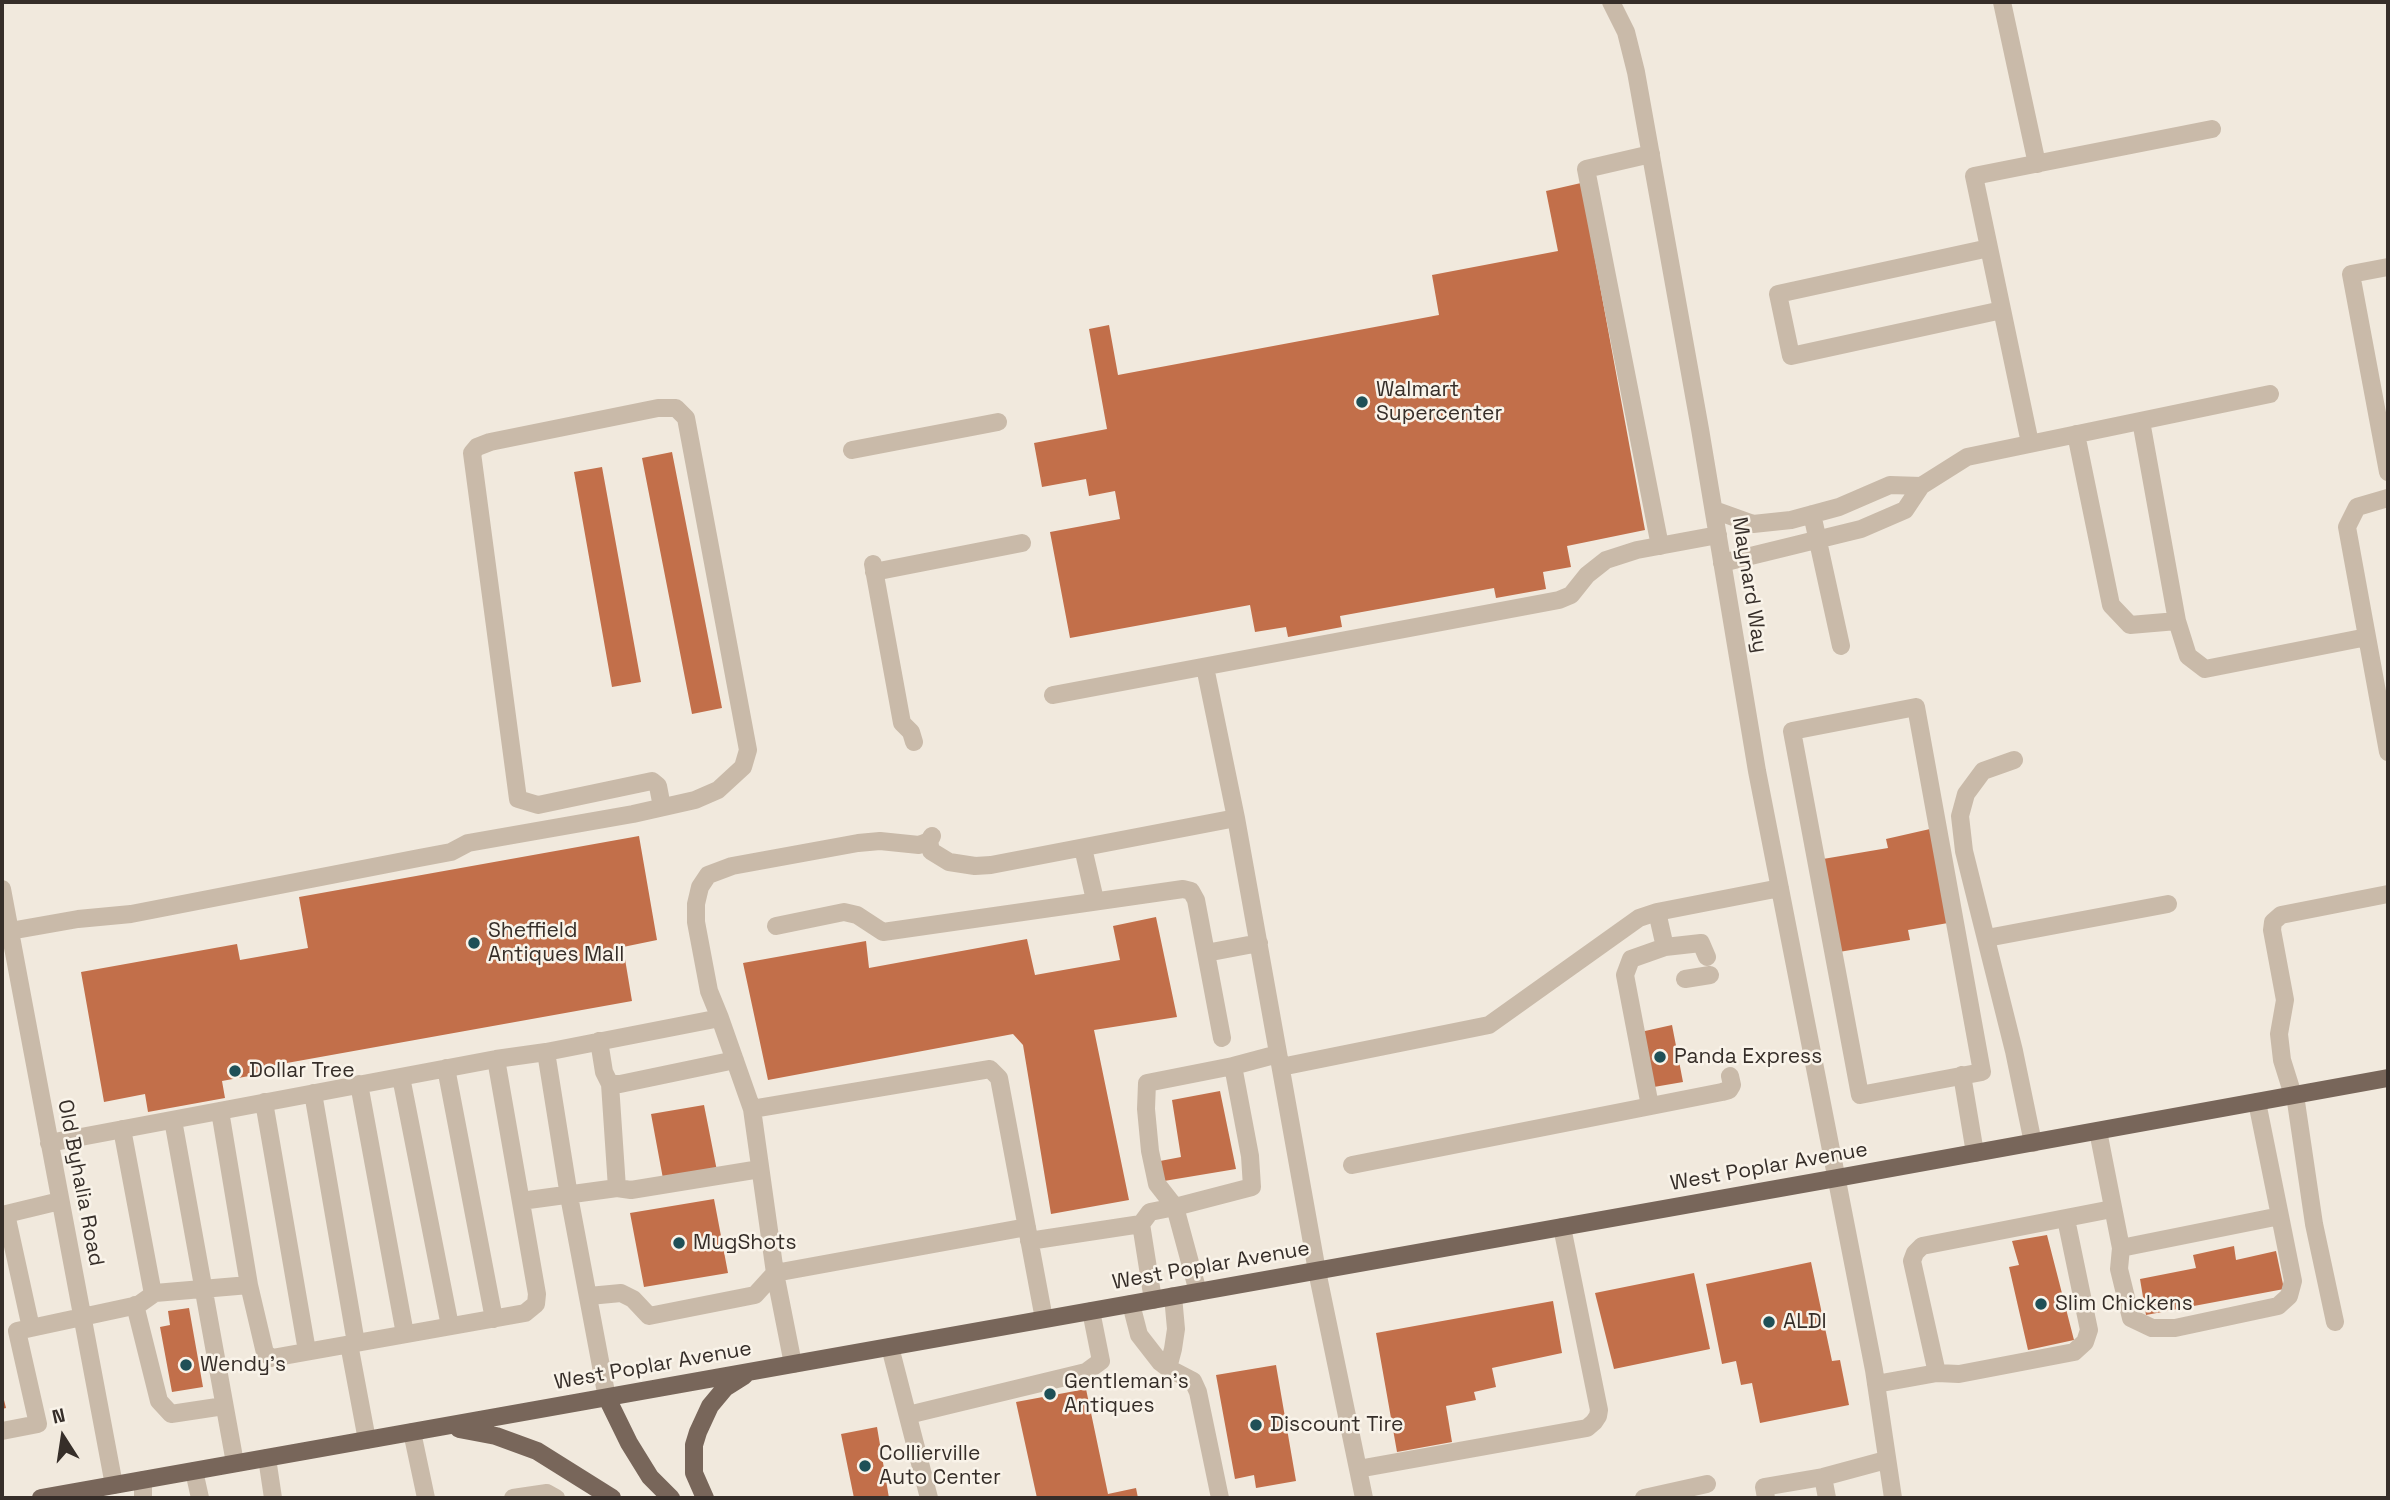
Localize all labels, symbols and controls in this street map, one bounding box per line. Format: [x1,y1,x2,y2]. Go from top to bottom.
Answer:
place label: Walmart Supercenter [1376,377,1502,427]
marker: Walmart Supercenter [1354,394,1370,410]
street label: Maynard Way [1726,515,1772,655]
place label: Sheffield Antiques Mall [488,918,624,968]
marker: Sheffield Antiques Mall [466,935,482,951]
place label: Panda Express [1674,1044,1822,1070]
marker: Panda Express [1652,1049,1668,1065]
place label: Dollar Tree [249,1058,355,1084]
marker: Dollar Tree [227,1063,243,1079]
street label: Old Byhalia Road [51,1098,109,1268]
street label: West Poplar Avenue [1668,1137,1870,1197]
place label: MugShots [693,1230,797,1256]
marker: MugShots [671,1235,687,1251]
street label: West Poplar Avenue [1110,1236,1312,1296]
place label: Slim Chickens [2055,1291,2193,1317]
marker: Slim Chickens [2033,1296,2049,1312]
place label: ALDI [1783,1309,1827,1335]
marker: ALDI [1761,1314,1777,1330]
street label: West Poplar Avenue [552,1336,754,1396]
place label: Wendy's [200,1352,286,1378]
marker: Wendy's [178,1357,194,1373]
place label: Gentleman's Antiques [1064,1369,1189,1419]
marker: Gentleman's Antiques [1042,1386,1058,1402]
north arrow [28,1402,98,1472]
text: N [50,1402,67,1430]
place label: Discount Tire [1270,1412,1403,1438]
marker: Discount Tire [1248,1417,1264,1433]
place label: Collierville Auto Center [879,1441,1001,1491]
marker: Collierville Auto Center [857,1458,873,1474]

